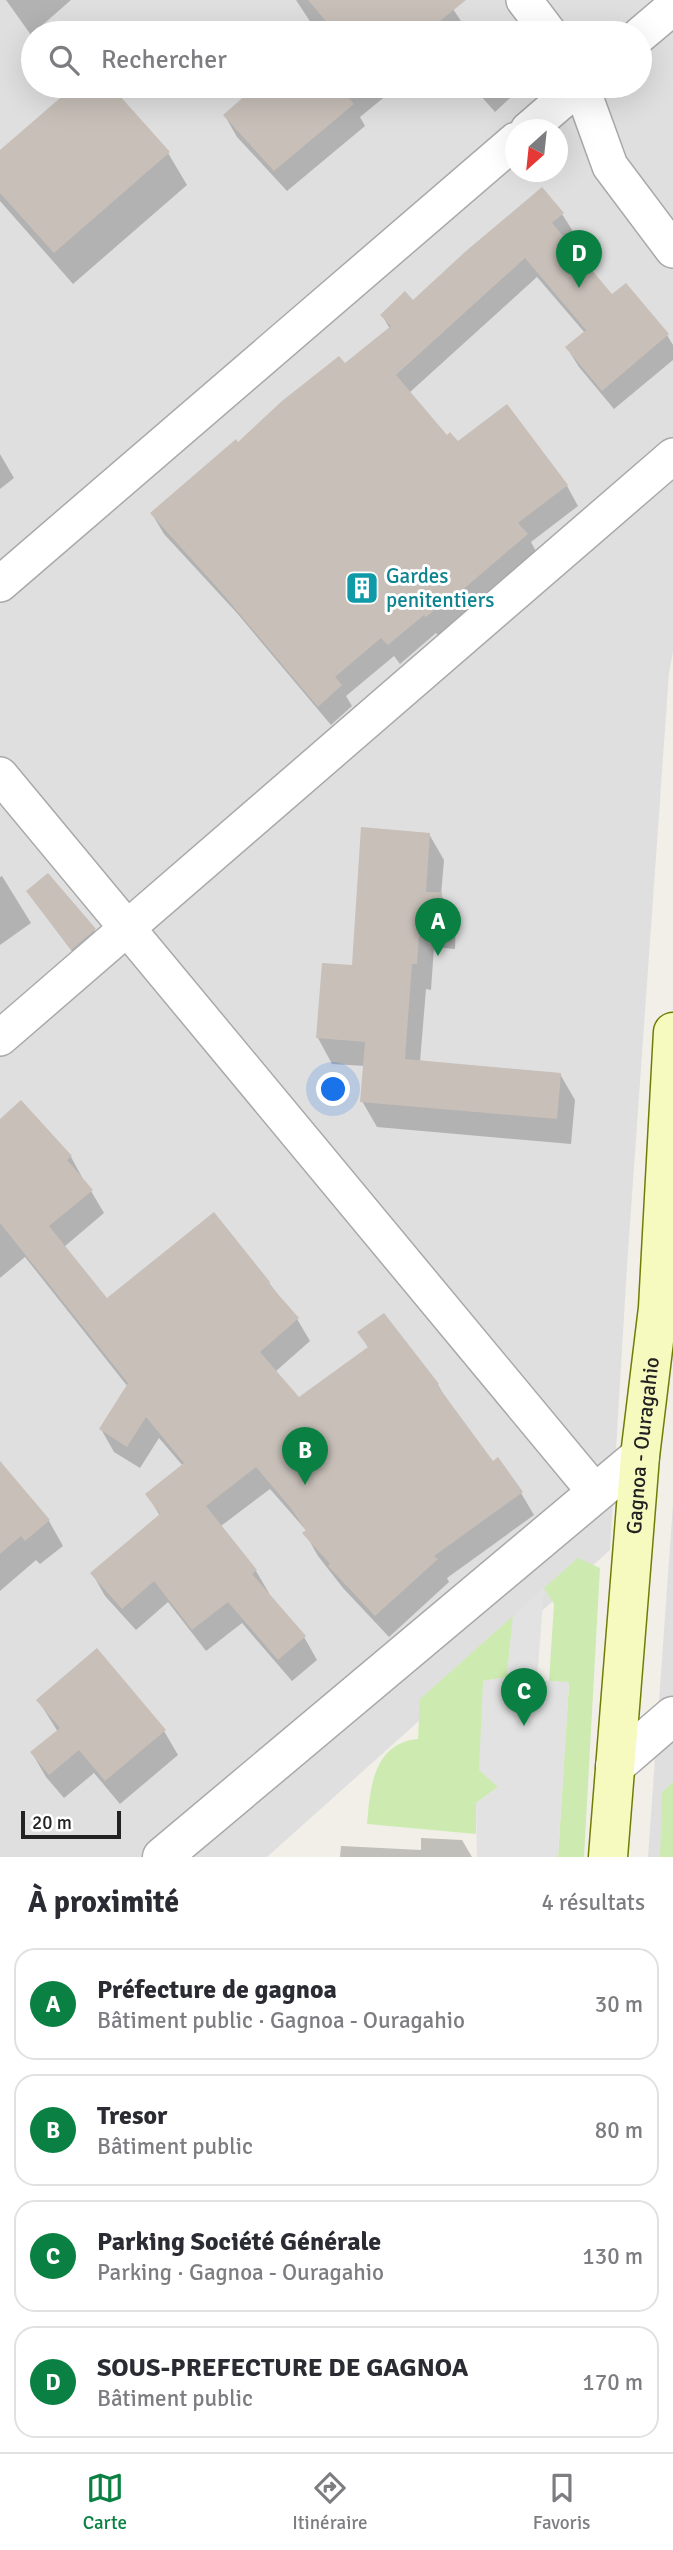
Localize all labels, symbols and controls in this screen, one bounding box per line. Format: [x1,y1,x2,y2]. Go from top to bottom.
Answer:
search box [21,21,652,98]
icon: search [45,41,83,79]
text: Rechercher [101,44,227,76]
north arrow [505,119,568,182]
pin: D [556,230,602,288]
place label: Gardes penitentiers [386,563,494,613]
building icon: Gardes penitentiers [343,569,381,607]
pin: A [415,898,461,956]
your location [316,1072,350,1106]
street label: Gagnoa - Ouragahio [621,1355,665,1535]
pin: B [282,1427,328,1485]
pin: C [501,1668,547,1726]
scale bar [21,1808,121,1840]
text: 20 m [32,1811,72,1835]
text: À proximité [28,1884,179,1921]
text: 4 résultats [541,1888,645,1917]
text: Préfecture de gagnoa [97,1974,337,2006]
text: A [46,1990,60,2019]
text: 30 m [595,1990,643,2019]
text: Bâtiment public · Gagnoa - Ouragahio [97,2006,465,2035]
text: Tresor [97,2100,167,2132]
text: B [46,2116,60,2145]
text: 80 m [595,2116,643,2145]
text: Bâtiment public [97,2132,253,2161]
text: Parking Société Générale [97,2226,381,2258]
text: C [46,2242,60,2271]
text: 130 m [582,2242,643,2271]
text: Parking · Gagnoa - Ouragahio [97,2258,384,2287]
text: SOUS-PREFECTURE DE GAGNOA [97,2352,468,2384]
text: D [45,2368,61,2397]
text: 170 m [582,2368,643,2397]
text: Bâtiment public [97,2384,253,2413]
tab: Carte [83,2469,127,2535]
tab: Itinéraire [292,2469,367,2535]
tab: Favoris [533,2469,590,2535]

